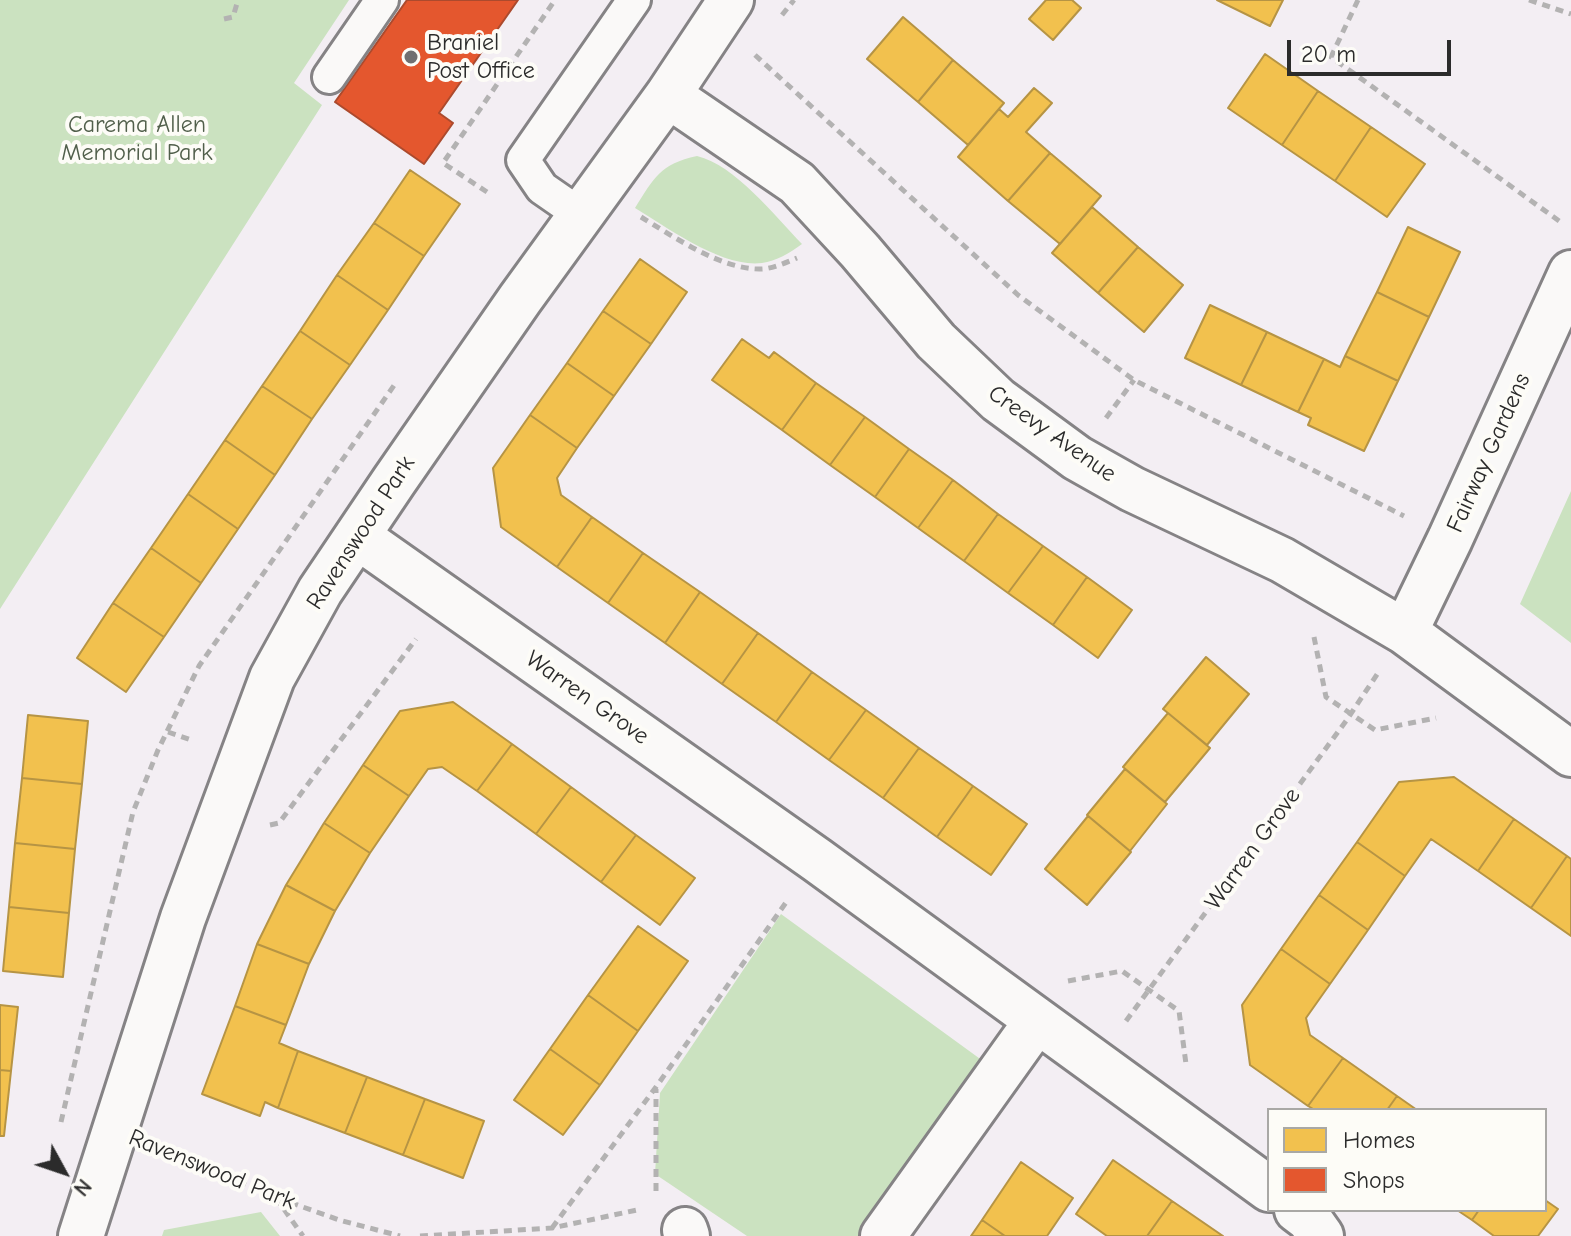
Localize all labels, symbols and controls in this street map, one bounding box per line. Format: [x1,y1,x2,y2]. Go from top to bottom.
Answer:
scale bar [1291,24,1455,74]
place label: Braniel Post Office [427,29,535,85]
text: 20 m [1301,40,1356,68]
marker: Braniel Post Office [402,48,420,66]
park label: Carema Allen Memorial Park [61,111,213,167]
street label: Fairway Gardens [1441,369,1537,537]
street label: Creevy Avenue [982,379,1122,489]
street label: Ravenswood Park [301,451,421,615]
street label: Warren Grove [520,645,654,751]
street label: Warren Grove [1199,782,1307,916]
legend [1267,1108,1547,1212]
street label: Ravenswood Park [124,1123,300,1217]
text: Homes [1343,1126,1415,1154]
north arrow [24,1132,104,1212]
text: Shops [1343,1166,1404,1194]
text: N [68,1174,97,1201]

